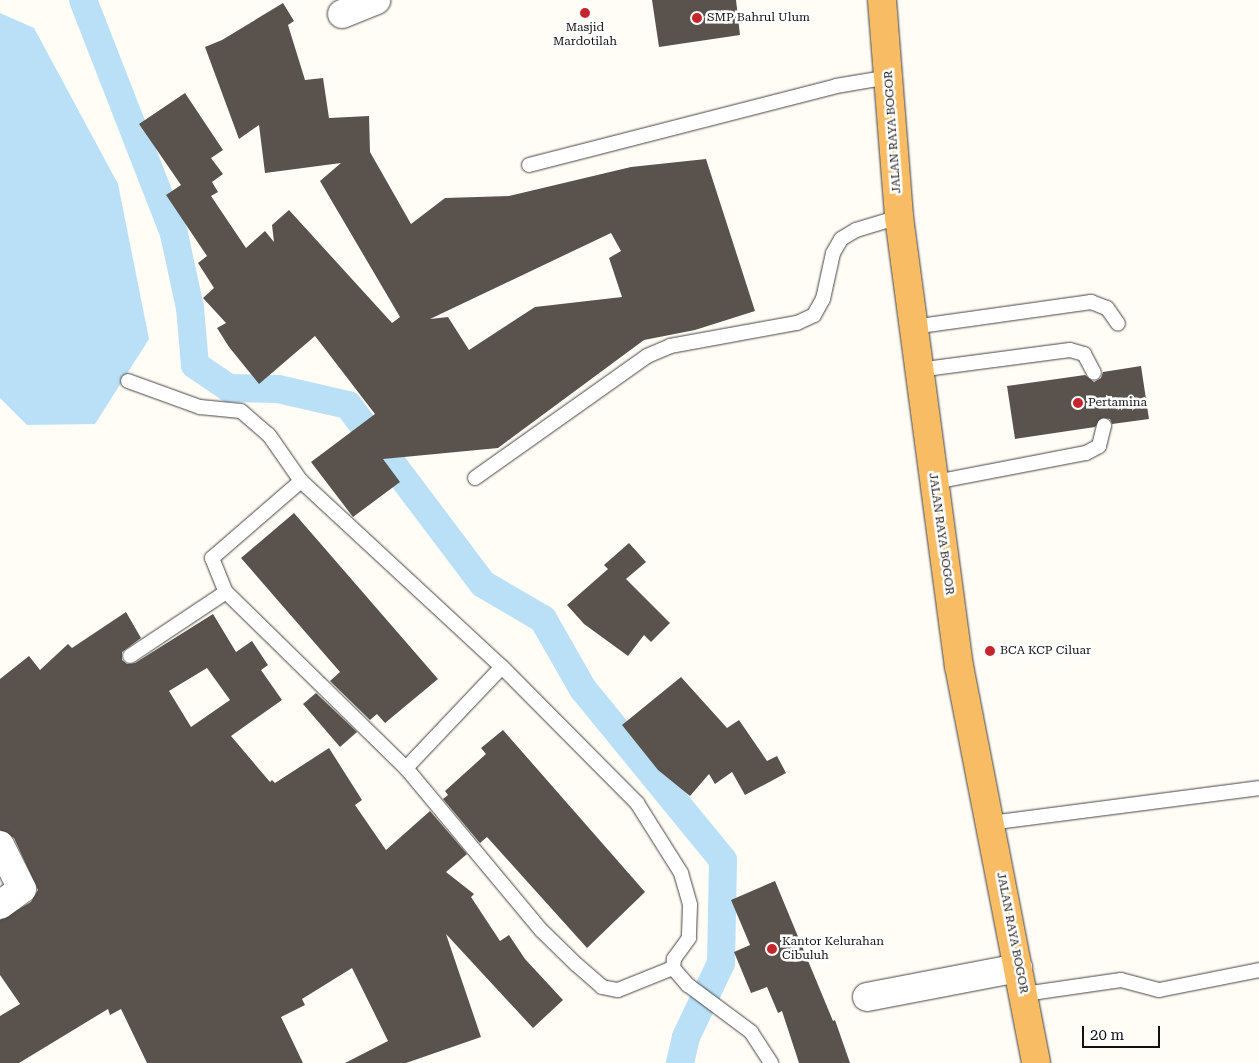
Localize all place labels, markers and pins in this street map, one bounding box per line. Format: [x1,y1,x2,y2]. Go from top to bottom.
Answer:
marker: Masjid Mardotilah [579,7,591,19]
place label: SMP Bahrul Ulum [707,11,810,25]
marker: SMP Bahrul Ulum [691,12,703,24]
place label: Masjid Mardotilah [553,21,617,49]
place label: Pertamina [1088,396,1147,410]
marker: Pertamina [1072,397,1084,409]
place label: BCA KCP Ciluar [1000,644,1091,658]
marker: BCA KCP Ciluar [984,645,996,657]
place label: Kantor Kelurahan Cibuluh [782,935,884,963]
marker: Kantor Kelurahan Cibuluh [766,943,778,955]

